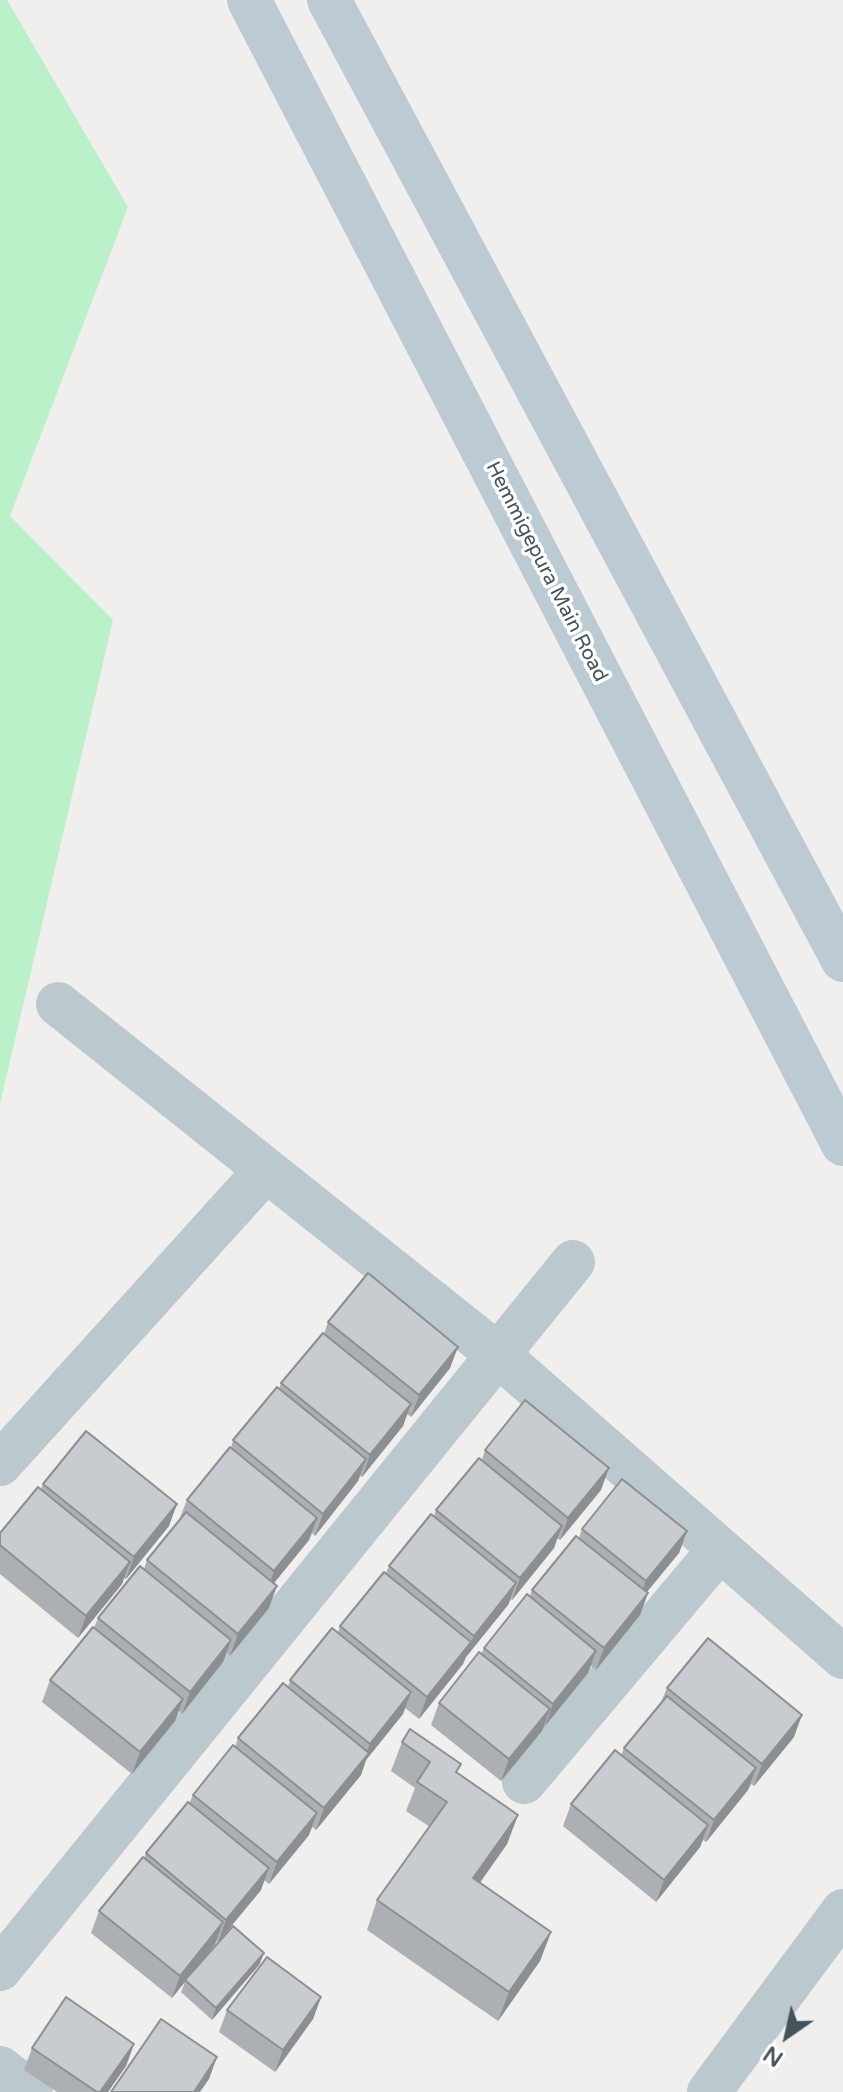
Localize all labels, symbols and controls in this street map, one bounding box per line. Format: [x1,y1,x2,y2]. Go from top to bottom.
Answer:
street label: Hemmigepura Main Road [480,458,612,686]
north arrow [747,1996,827,2076]
text: N [759,2040,788,2072]

